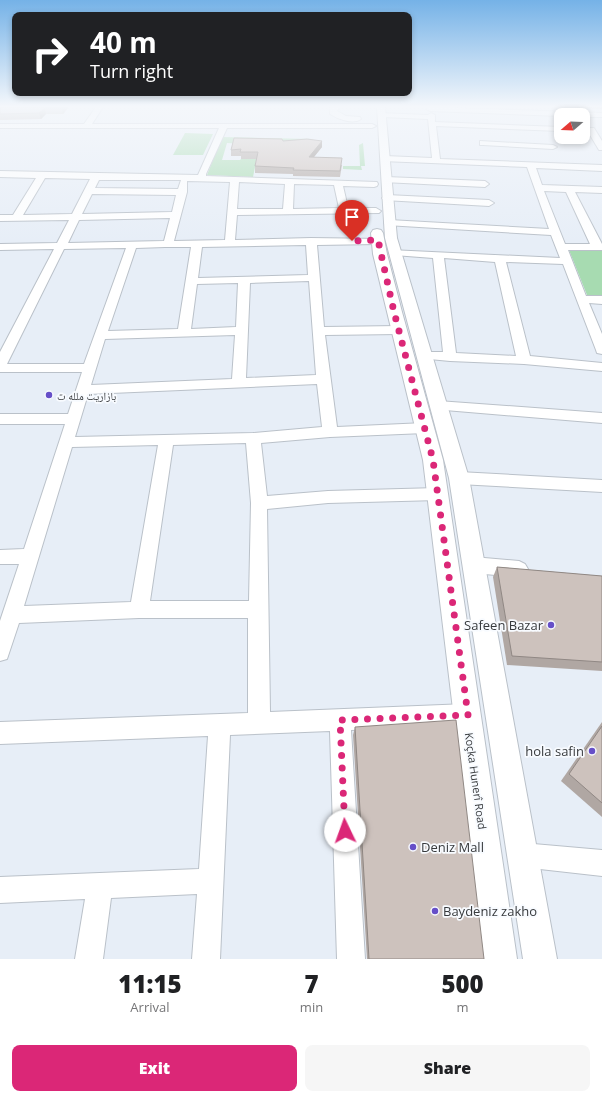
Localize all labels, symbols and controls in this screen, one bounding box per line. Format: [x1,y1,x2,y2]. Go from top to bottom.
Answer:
text: 40 m [90,23,157,61]
icon: right [24,28,76,80]
text: Turn right [90,59,173,83]
north arrow [554,108,590,144]
map controls [554,108,590,144]
pin [335,200,369,241]
icon: arrive [341,206,363,228]
place label: بازاريت ملله ت [57,388,116,403]
marker: بازاريت ملله ت [44,390,54,400]
place label: Safeen Bazar [464,616,544,634]
marker: Safeen Bazar [546,620,556,630]
street label: Koçka Hunerî Road [462,732,490,830]
place label: hola safin [525,742,584,760]
marker: hola safin [587,746,597,756]
position arrow [324,810,366,852]
place label: Deniz Mall [421,838,484,856]
marker: Deniz Mall [408,842,418,852]
place label: Baydeniz zakho [443,902,537,920]
marker: Baydeniz zakho [430,906,440,916]
text: 11:15 [118,967,182,1000]
text: 7 [304,967,319,1000]
text: 500 [441,967,484,1000]
text: Arrival [130,998,169,1016]
text: min [300,998,323,1016]
text: m [457,998,469,1016]
button: Exit [12,1045,297,1091]
button: Share [305,1045,590,1091]

